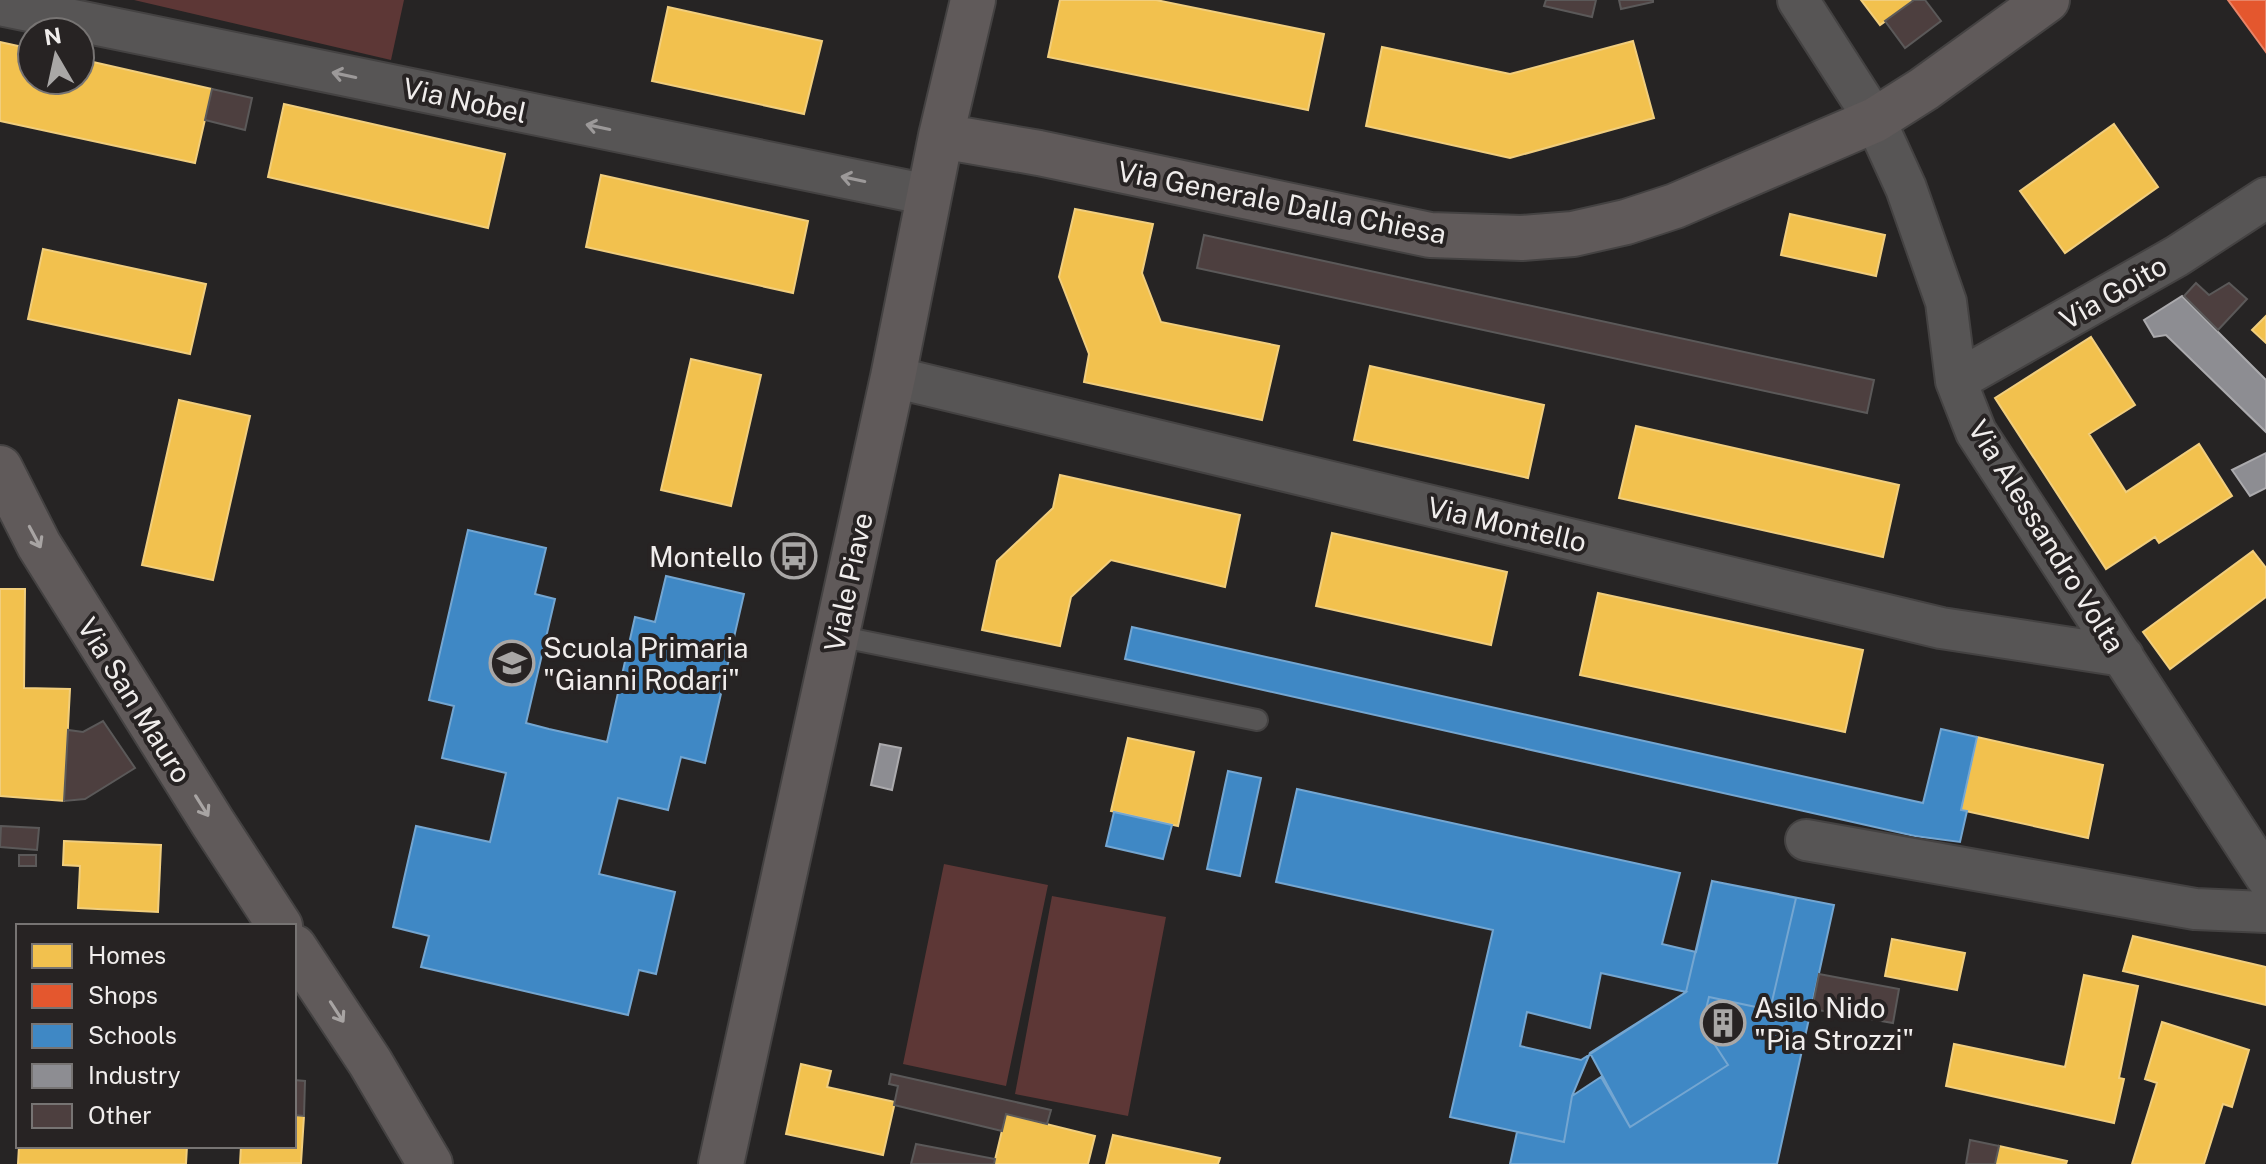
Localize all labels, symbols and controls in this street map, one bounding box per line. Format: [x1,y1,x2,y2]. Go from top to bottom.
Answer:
north arrow [16,16,96,96]
text: N [42,22,63,50]
one-way arrow [331,67,357,82]
street label: Via Nobel [400,71,530,129]
one-way arrow [586,119,612,134]
street label: Via Generale Dalla Chiesa [1115,154,1449,250]
one-way arrow [841,171,866,186]
street label: Via Goito [2054,248,2172,336]
street label: Via Alessandro Volta [1962,414,2132,658]
street label: Via Montello [1424,490,1590,558]
street label: Viale Piave [817,510,879,654]
one-way arrow [28,525,44,549]
bus stop icon: Montello [770,532,818,580]
place label: Montello [649,540,763,573]
street label: Via San Mauro [71,611,199,789]
place label: Scuola Primaria "Gianni Rodari" [543,631,749,696]
school or university icon: Scuola Primaria "Gianni Rodari" [488,639,536,687]
one-way arrow [194,794,210,817]
legend [16,924,296,1148]
text: Homes [88,941,166,969]
text: Shops [88,981,158,1009]
place label: Asilo Nido "Pia Strozzi" [1754,991,1914,1056]
building icon: Asilo Nido "Pia Strozzi" [1699,999,1747,1047]
one-way arrow [329,1000,345,1023]
text: Schools [88,1021,177,1049]
text: Industry [88,1061,181,1089]
text: Other [88,1101,152,1129]

